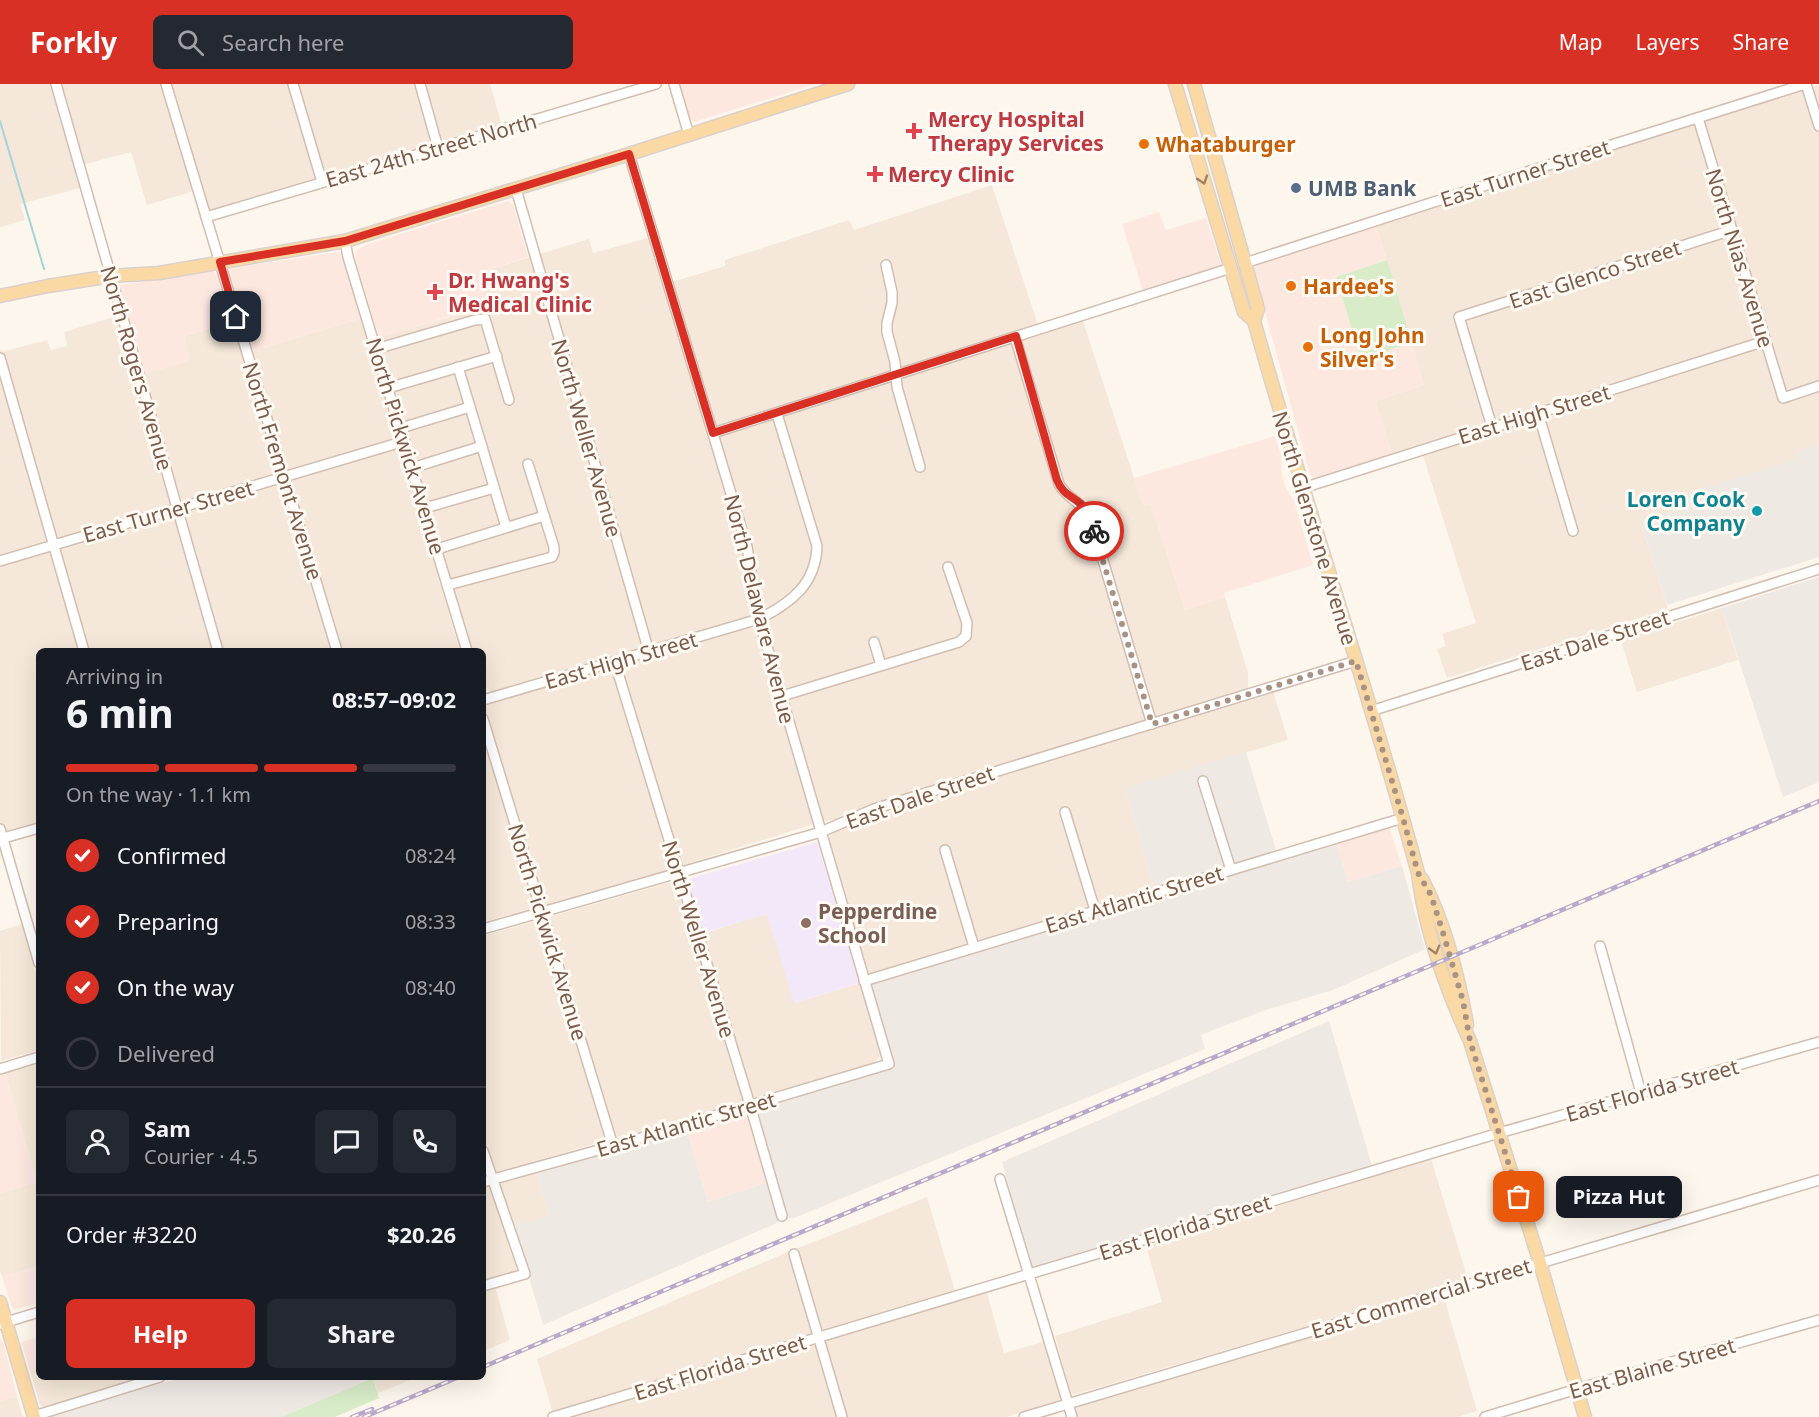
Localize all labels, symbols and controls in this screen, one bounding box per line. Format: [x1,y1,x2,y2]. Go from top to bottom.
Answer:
search box [153,15,573,69]
text: Forkly [30,23,117,61]
icon: search [174,26,207,59]
text: Search here [222,27,345,57]
text: Map [1559,28,1603,56]
text: Layers [1636,28,1700,56]
text: Share [1733,28,1789,56]
place label: Mercy Hospital Therapy Services [928,105,1104,157]
street label: East 24th Street North [322,106,540,194]
marker: Mercy Hospital Therapy Services [905,122,923,140]
place label: Whataburger [1156,130,1296,158]
street label: East Turner Street [1437,132,1614,214]
marker: Whataburger [1137,137,1151,151]
place label: Mercy Clinic [888,160,1015,188]
marker: Mercy Clinic [866,165,884,183]
street label: North Nias Avenue [1699,165,1781,351]
one-way arrow [1196,174,1209,185]
place label: UMB Bank [1308,174,1417,202]
marker: UMB Bank [1289,181,1303,195]
street label: East Glenco Street [1506,233,1685,315]
street label: North Rogers Avenue [94,262,180,474]
place label: Dr. Hwang's Medical Clinic [448,266,592,318]
place label: Hardee's [1303,272,1394,300]
marker: Hardee's [1284,279,1298,293]
marker: Dr. Hwang's Medical Clinic [426,283,444,301]
pin [210,291,261,342]
icon: home [219,300,252,333]
place label: Long John Silver's [1320,321,1425,373]
street label: North Pickwick Avenue [360,334,452,558]
street label: North Weller Avenue [545,336,629,540]
marker: Long John Silver's [1301,340,1315,354]
street label: North Fremont Avenue [237,359,329,583]
street label: East High Street [1455,377,1614,450]
street label: North Glenstone Avenue [1266,408,1364,648]
street label: East Turner Street [79,473,257,549]
place label: Loren Cook Company [1627,485,1746,537]
street label: North Delaware Avenue [718,491,802,727]
courier [1064,501,1124,561]
marker: Loren Cook Company [1750,504,1764,518]
icon: bike [1078,515,1111,548]
street label: East Dale Street [1517,603,1673,677]
street label: East High Street [541,625,701,695]
text: Arriving in [66,663,163,690]
text: 08:57–09:02 [332,684,456,714]
text: 6 min [66,686,173,739]
street label: East Dale Street [842,758,998,835]
text: On the way · 1.1 km [66,781,251,808]
street label: North Pickwick Avenue [502,820,594,1044]
street label: North Weller Avenue [656,837,742,1041]
icon: check [66,839,99,872]
text: Confirmed [117,840,227,870]
text: 08:24 [405,842,456,869]
street label: East Atlantic Street [1041,858,1227,939]
place label: Pepperdine School [818,897,937,949]
icon: check [66,905,99,938]
text: Preparing [117,906,219,936]
text: 08:33 [405,908,456,935]
marker: Pepperdine School [799,916,813,930]
one-way arrow [1428,944,1440,955]
icon: check [66,971,99,1004]
text: On the way [117,972,234,1002]
text: 08:40 [405,974,456,1001]
text: Delivered [117,1038,215,1068]
street label: East Florida Street [1562,1052,1742,1128]
street label: East Atlantic Street [593,1085,779,1163]
button: person [66,1110,129,1173]
button: chat [315,1110,378,1173]
button: phone [393,1110,456,1173]
text: Sam [144,1113,191,1143]
text: Courier · 4.5 [144,1143,258,1170]
pin [1493,1171,1544,1222]
callout: Pizza Hut [1555,1176,1681,1218]
icon: bag [1502,1180,1535,1213]
text: Pizza Hut [1573,1183,1665,1210]
street label: East Florida Street [1096,1187,1275,1266]
text: Order #3220 [66,1219,197,1249]
text: $20.26 [387,1219,456,1249]
street label: East Commercial Street [1308,1251,1535,1345]
button: Help [66,1299,255,1368]
button: Share [267,1299,456,1368]
street label: East Florida Street [631,1327,810,1406]
street label: East Blaine Street [1566,1331,1739,1405]

